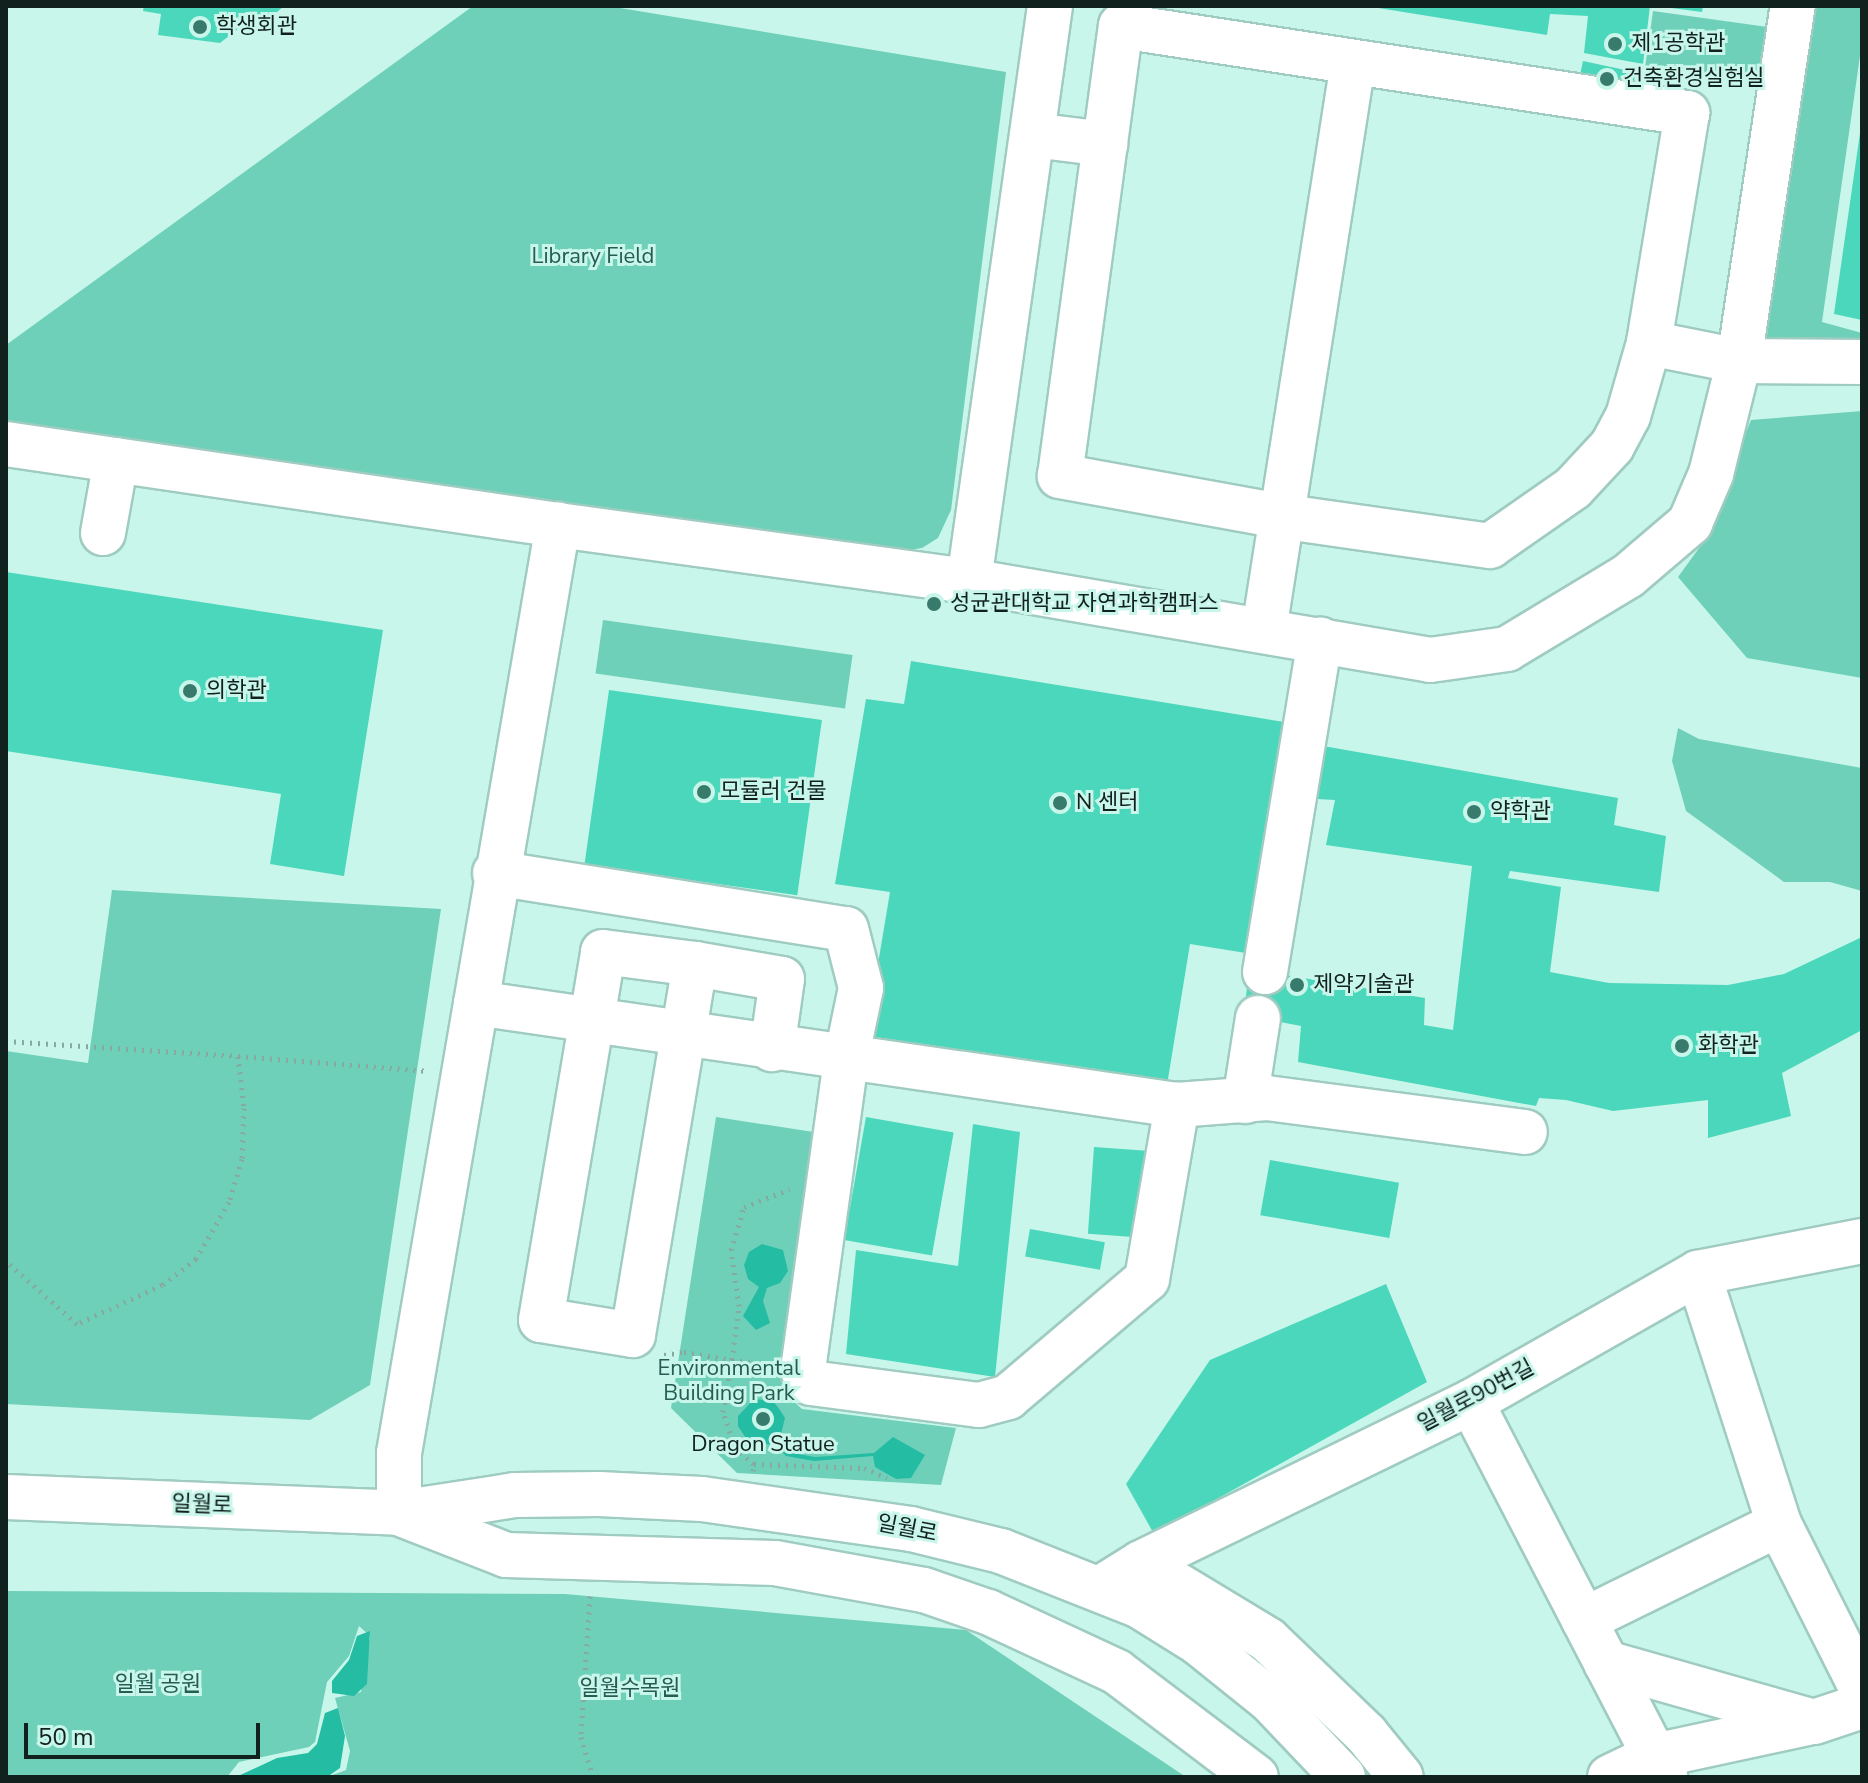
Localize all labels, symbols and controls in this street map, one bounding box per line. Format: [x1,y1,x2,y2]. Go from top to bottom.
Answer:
place label: 학생회관 [216,14,297,40]
marker: 학생회관 [191,18,209,36]
place label: 제1공학관 [1631,31,1725,57]
marker: 제1공학관 [1606,35,1624,53]
place label: 건축환경실험실 [1623,66,1765,92]
marker: 건축환경실험실 [1598,70,1616,88]
park label: Library Field [532,244,654,270]
place label: 성균관대학교 자연과학캠퍼스 [950,591,1219,617]
marker: 성균관대학교 자연과학캠퍼스 [925,595,943,613]
place label: 의학관 [206,678,267,704]
marker: 의학관 [181,682,199,700]
place label: 모듈러 건물 [720,779,827,805]
marker: 모듈러 건물 [695,783,713,801]
place label: N 센터 [1076,790,1138,816]
marker: N 센터 [1051,794,1069,812]
place label: 약학관 [1490,799,1551,825]
marker: 약학관 [1465,803,1483,821]
place label: 제약기술관 [1313,972,1414,998]
marker: 제약기술관 [1288,976,1306,994]
place label: 화학관 [1698,1033,1759,1059]
marker: 화학관 [1673,1037,1691,1055]
street label: 일월로90번길 [1413,1354,1539,1438]
park label: Environmental Building Park [657,1355,801,1406]
marker: Dragon Statue [754,1410,772,1428]
place label: Dragon Statue [691,1432,835,1458]
street label: 일월로 [171,1491,233,1519]
street label: 일월로 [875,1510,939,1548]
park label: 일월 공원 [115,1672,201,1698]
park label: 일월수목원 [579,1676,681,1702]
scale bar [28,1707,264,1757]
text: 50 m [38,1721,94,1753]

